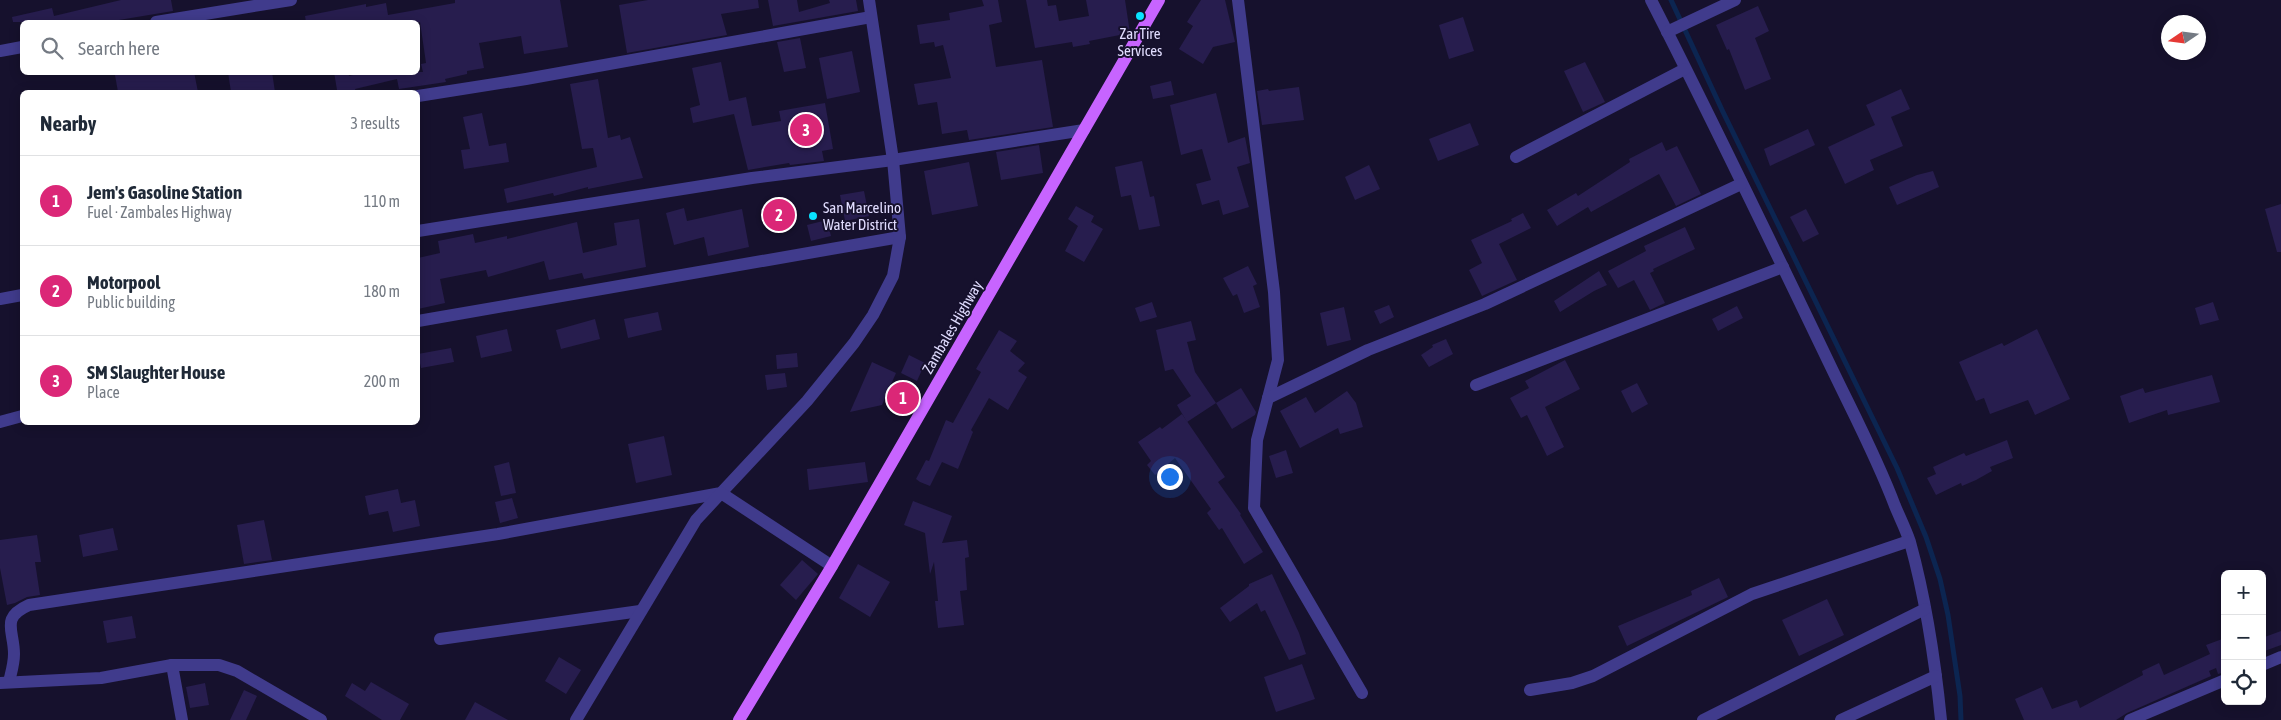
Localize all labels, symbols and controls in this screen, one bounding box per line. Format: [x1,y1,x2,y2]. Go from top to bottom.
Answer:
marker: Zar Tire Services [1134,10,1146,22]
north arrow [2161,15,2206,60]
search box [20,20,420,75]
place label: Zar Tire Services [1118,25,1162,59]
icon: search [38,34,66,62]
text: Search here [78,37,160,59]
text: Nearby [40,111,96,135]
pin: 3 [790,111,822,149]
text: 3 results [350,114,400,132]
text: Jem's Gasoline Station [87,181,242,203]
text: 1 [52,192,60,210]
text: 110 m [364,192,400,210]
pin: 2 [763,196,795,234]
place label: San Marcelino Water District [823,199,901,233]
text: Fuel · Zambales Highway [87,203,232,221]
marker: San Marcelino Water District [807,210,819,222]
text: Motorpool [87,271,160,293]
street label: Zambales Highway [919,278,985,376]
text: 2 [52,282,60,300]
text: 180 m [364,282,400,300]
text: Public building [87,293,175,311]
text: SM Slaughter House [87,361,225,383]
text: 3 [52,372,60,390]
text: 200 m [364,372,400,390]
pin: 1 [887,379,919,417]
text: Place [87,383,120,401]
your location [1157,464,1183,490]
map controls [2221,570,2266,705]
button: + [2221,570,2266,615]
button: − [2221,615,2266,660]
button: locate [2221,660,2266,705]

